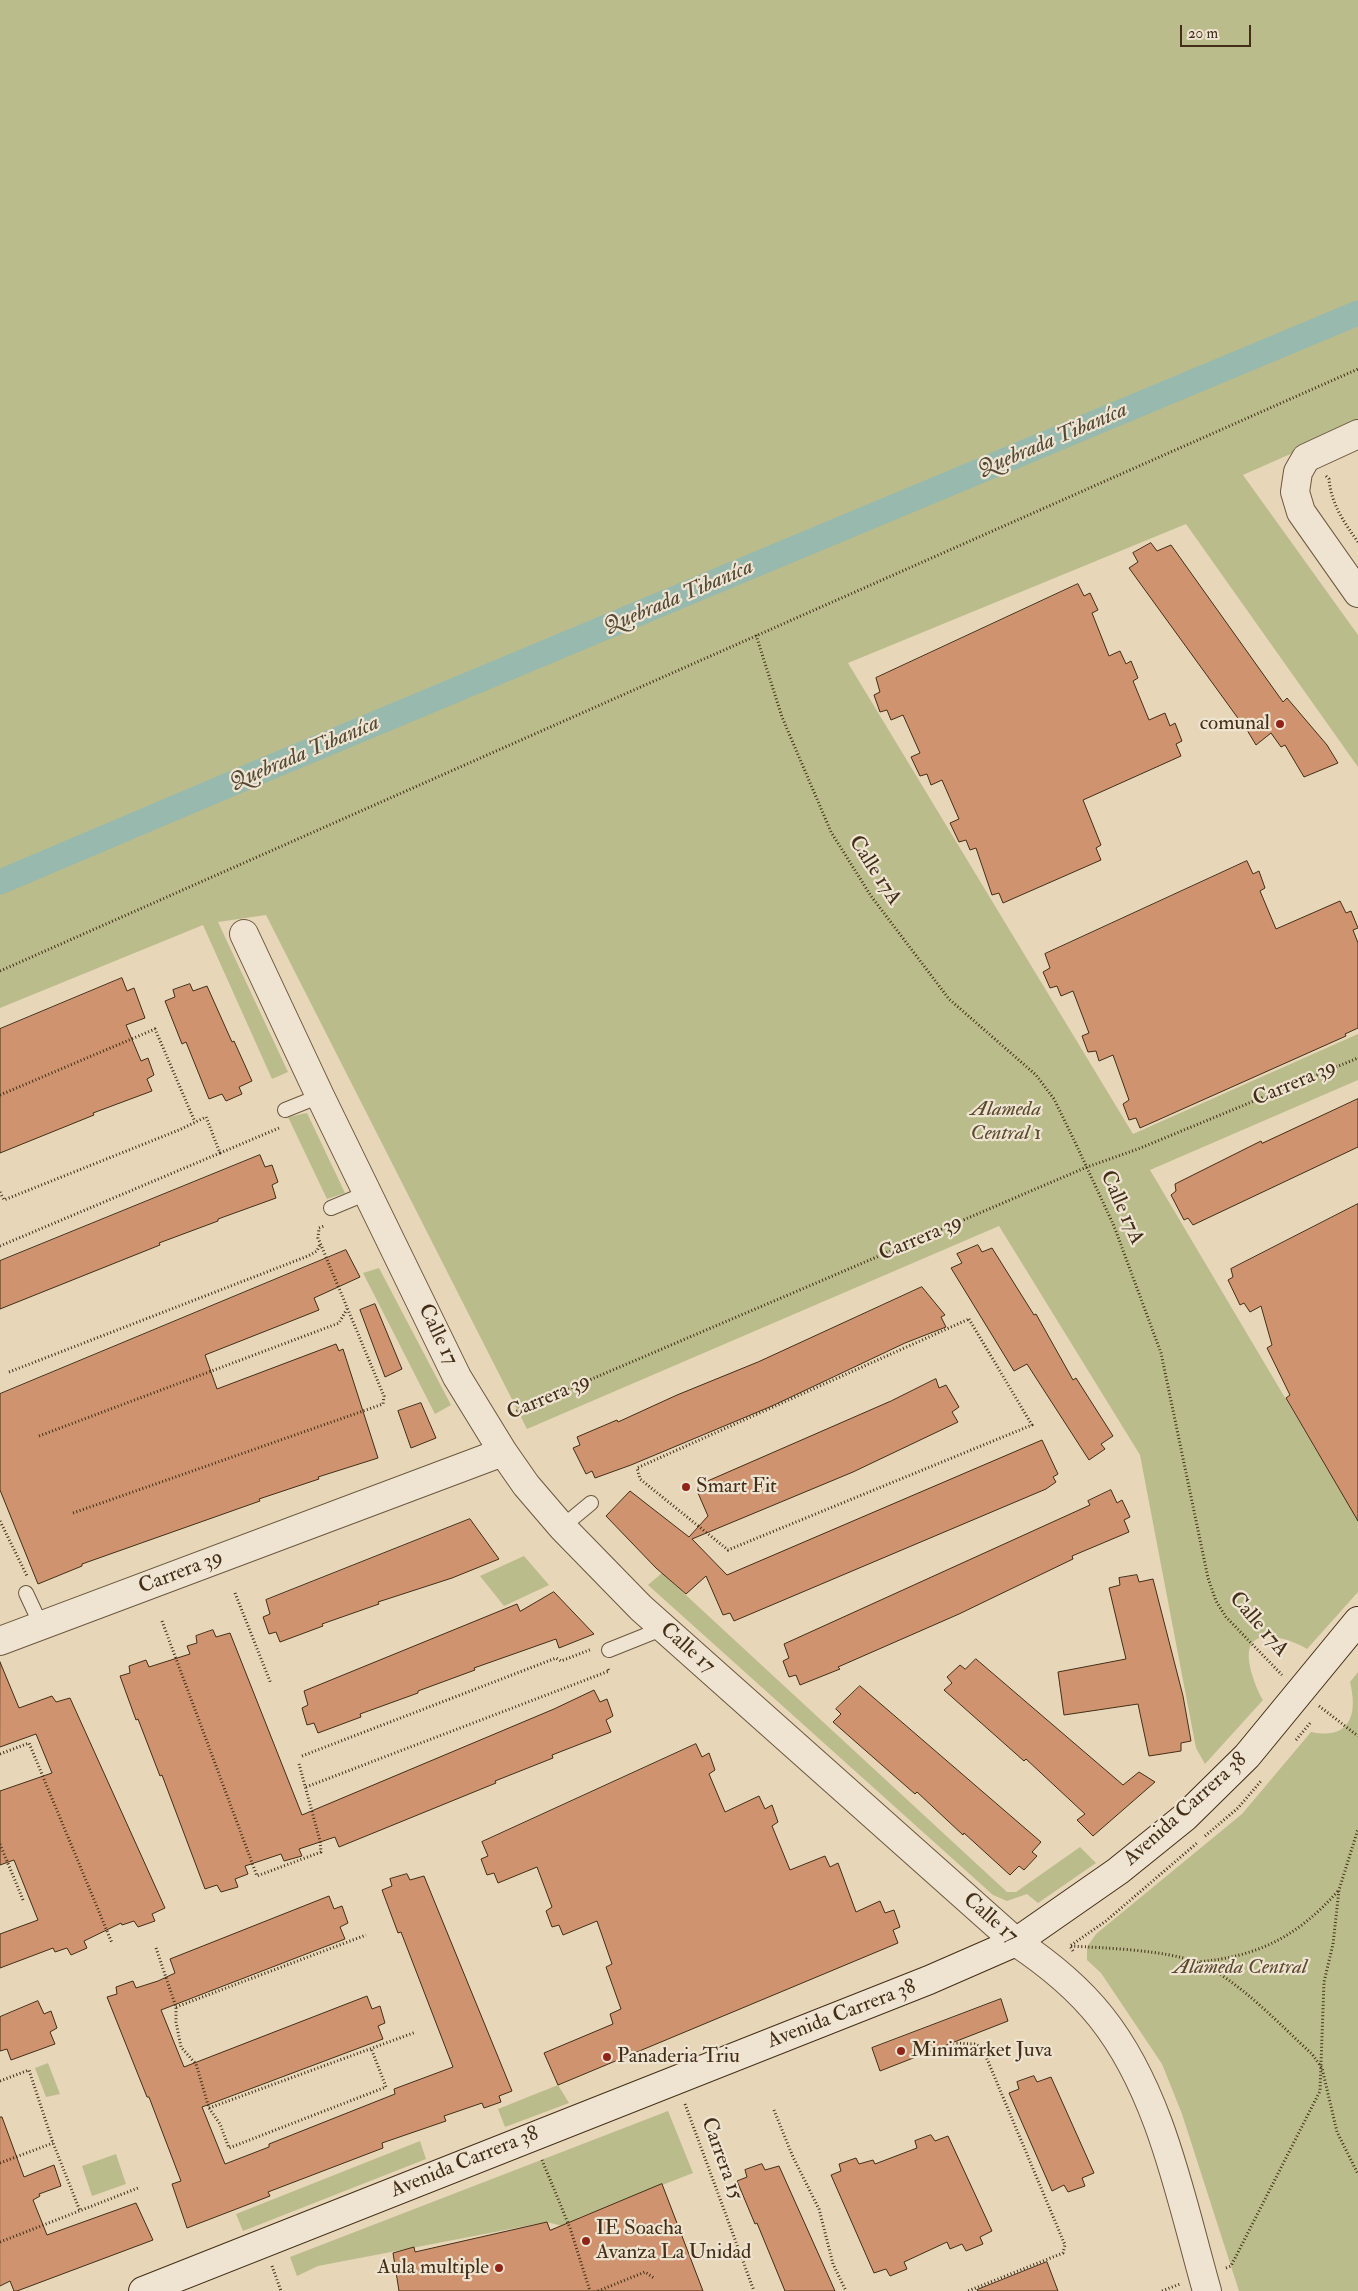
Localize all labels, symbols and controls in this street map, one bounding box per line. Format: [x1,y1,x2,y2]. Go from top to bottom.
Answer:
scale bar [1183,15,1254,47]
text: 20 m [1188,24,1218,43]
water label: Quebrada Tibaníca [974,398,1132,484]
water label: Quebrada Tibaníca [600,555,758,641]
water label: Quebrada Tibaníca [226,711,384,797]
place label: comunal [1200,711,1270,737]
marker: comunal [1274,718,1286,730]
street label: Calle 17A [842,831,906,911]
street label: Carrera 39 [1250,1055,1340,1113]
park label: Alameda Central 1 [970,1097,1042,1147]
street label: Calle 17A [1094,1167,1148,1249]
street label: Carrera 39 [876,1210,966,1268]
street label: Calle 17 [411,1300,463,1370]
street label: Carrera 39 [504,1369,594,1427]
place label: Smart Fit [696,1474,777,1500]
marker: Smart Fit [680,1481,692,1493]
street label: Carrera 39 [135,1545,227,1601]
street label: Calle 17A [1223,1587,1293,1663]
street label: Calle 17 [654,1618,720,1680]
street label: Avenida Carrera 38 [1119,1748,1253,1872]
street label: Calle 17 [957,1888,1023,1950]
park label: Alameda Central [1173,1955,1307,1981]
street label: Avenida Carrera 38 [764,1975,920,2055]
place label: Minimarket Juva [911,2038,1052,2064]
place label: Panaderia Triu [617,2044,740,2070]
marker: Minimarket Juva [895,2045,907,2057]
marker: Panaderia Triu [601,2051,613,2063]
street label: Carrera 15 [694,2114,748,2204]
street label: Avenida Carrera 38 [387,2122,543,2204]
place label: IE Soacha Avanza La Unidad [596,2216,751,2266]
marker: IE Soacha Avanza La Unidad [580,2235,592,2247]
place label: Aula multiple [377,2255,489,2281]
marker: Aula multiple [493,2262,505,2274]

